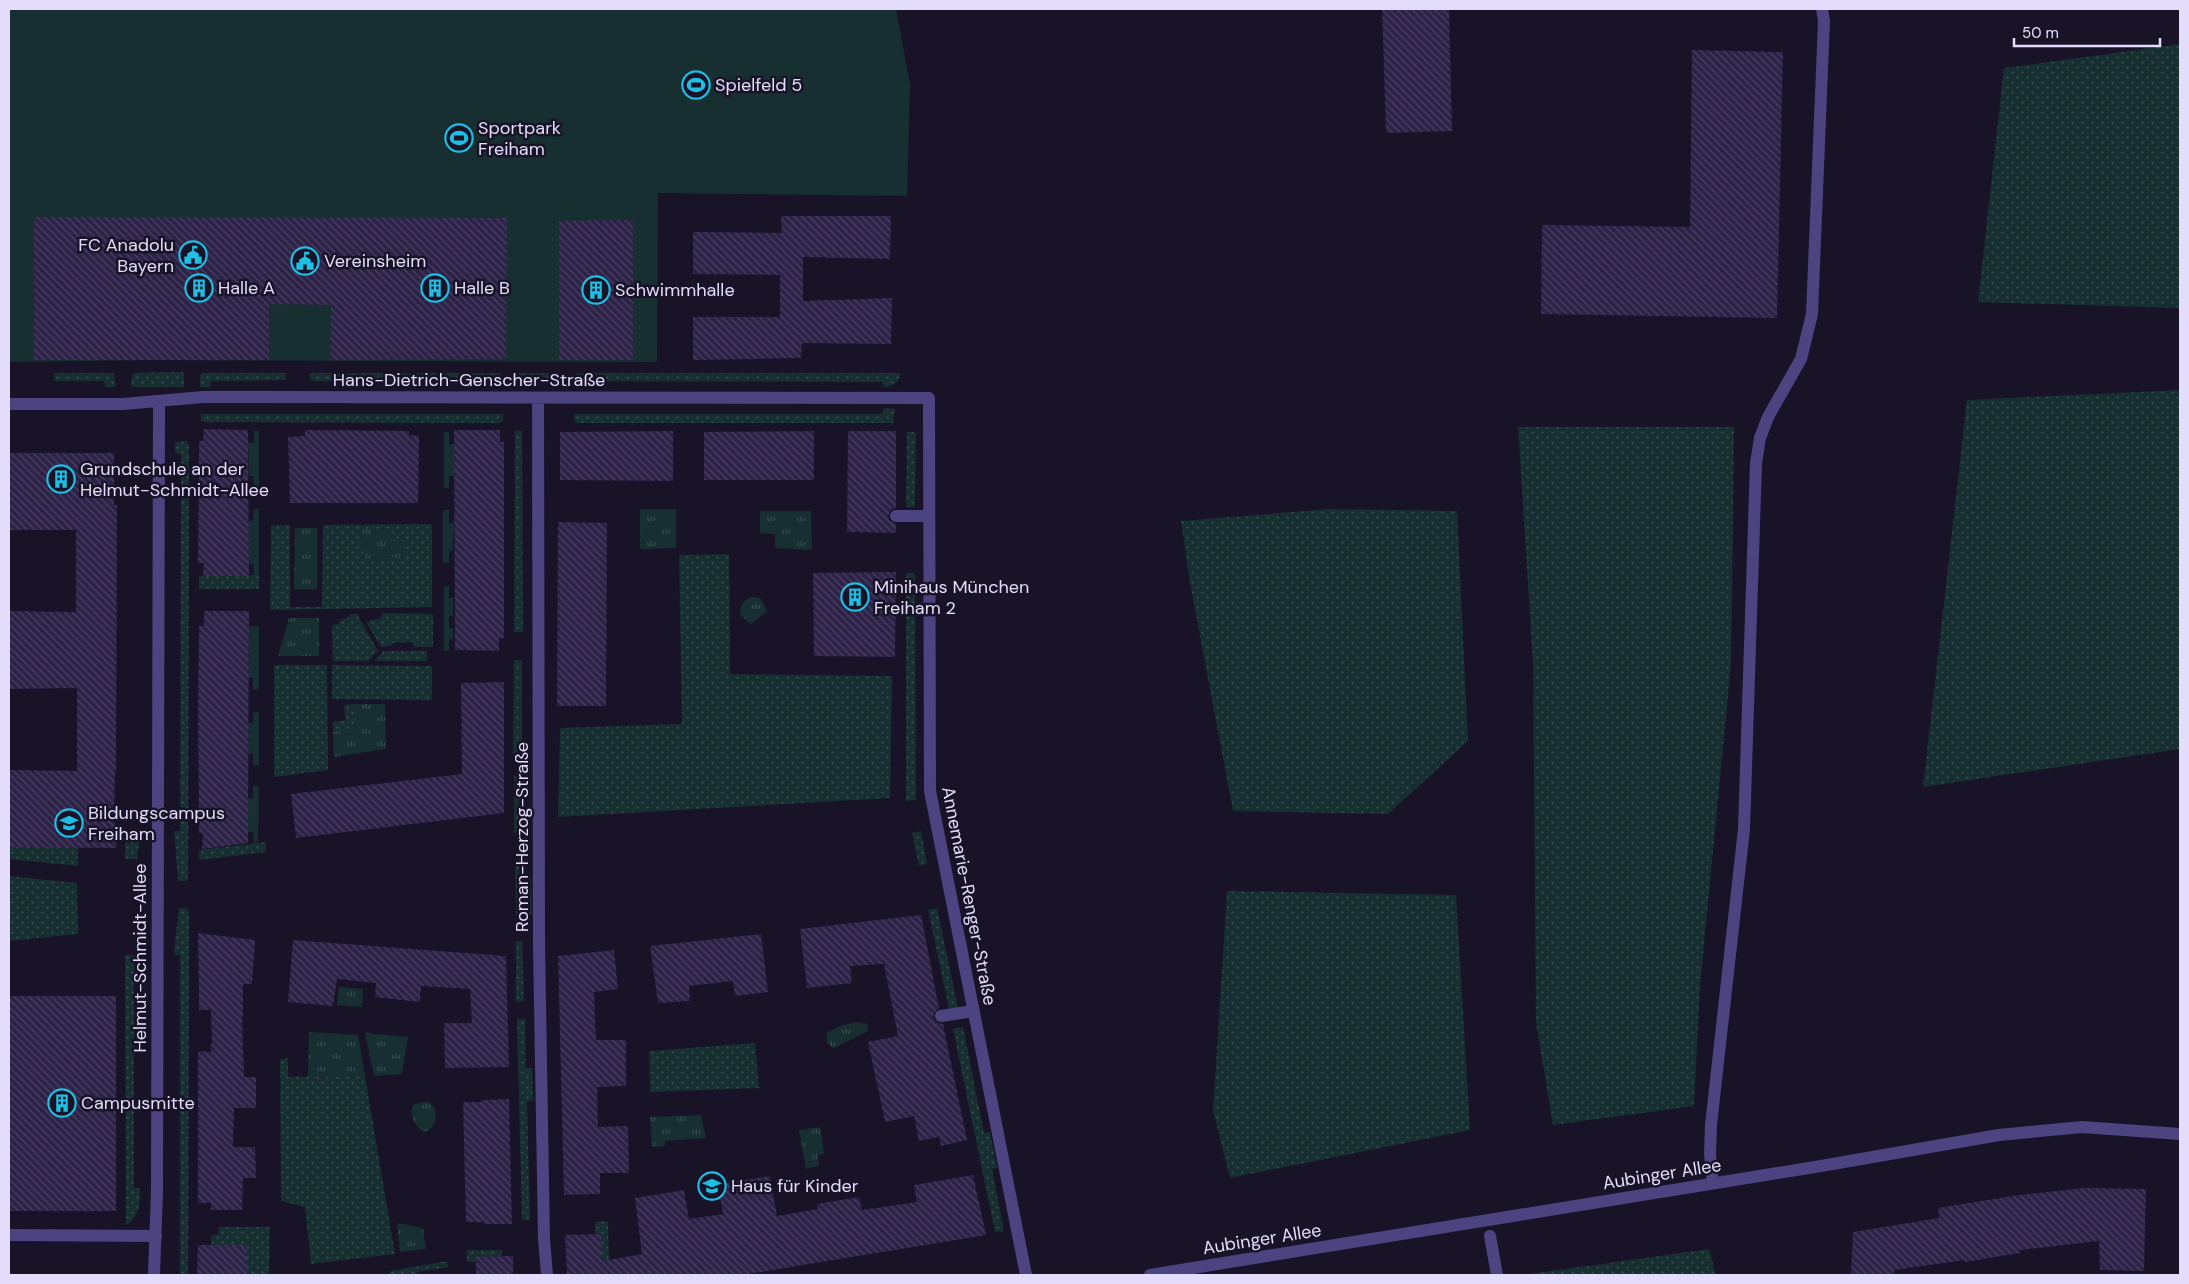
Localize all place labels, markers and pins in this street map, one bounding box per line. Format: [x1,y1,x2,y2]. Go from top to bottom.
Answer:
sports icon: Spielfeld 5 [681,70,711,100]
place label: Spielfeld 5 [715,73,802,97]
place label: Sportpark Freiham [478,116,561,161]
sports icon: Sportpark Freiham [444,123,474,153]
place label: FC Anadolu Bayern [78,233,174,278]
public building icon: FC Anadolu Bayern [178,240,208,270]
public building icon: Vereinsheim [290,246,320,276]
place label: Vereinsheim [324,249,426,273]
building icon: Halle A [184,273,214,303]
building icon: Halle B [420,273,450,303]
building icon: Schwimmhalle [581,275,611,305]
place label: Halle A [218,276,275,300]
place label: Halle B [454,276,510,300]
place label: Schwimmhalle [615,278,735,302]
place label: Grundschule an der Helmut-Schmidt-Allee [80,457,269,502]
building icon: Grundschule an der Helmut-Schmidt-Allee [46,464,76,494]
place label: Minihaus München Freiham 2 [874,575,1029,620]
building icon: Minihaus München Freiham 2 [840,582,870,612]
place label: Bildungscampus Freiham [88,801,225,846]
school or university icon: Bildungscampus Freiham [54,808,84,838]
building icon: Campusmitte [47,1088,77,1118]
place label: Campusmitte [81,1091,195,1115]
school or university icon: Haus für Kinder [697,1171,727,1201]
place label: Haus für Kinder [731,1174,859,1198]

